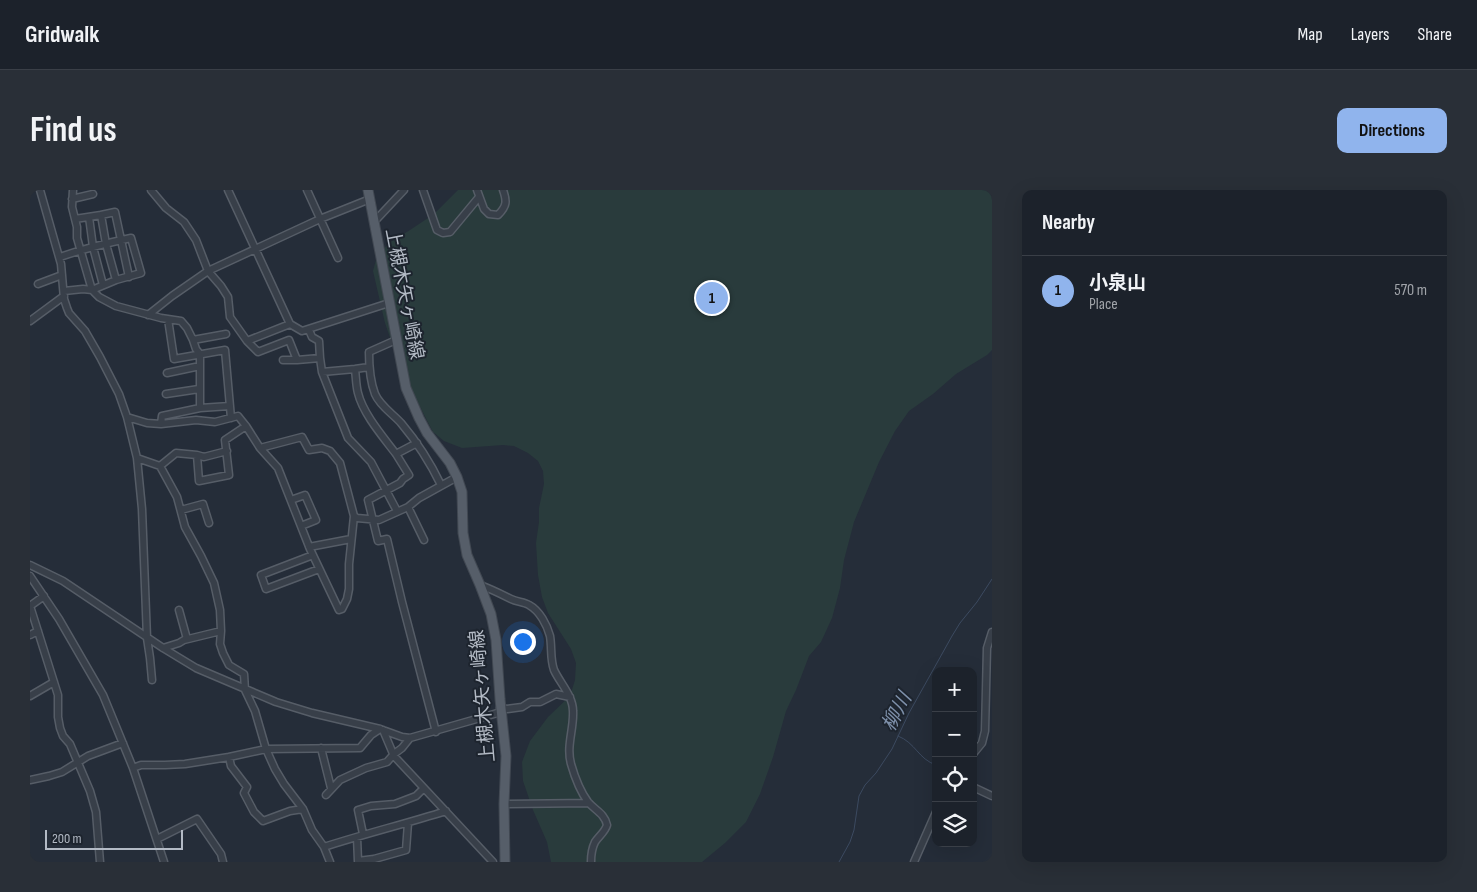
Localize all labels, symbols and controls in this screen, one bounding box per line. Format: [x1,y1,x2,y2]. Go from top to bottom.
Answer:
text: Gridwalk [25,20,99,49]
text: Map [1298,24,1323,45]
text: Layers [1351,24,1390,45]
text: Share [1418,24,1452,45]
button: Directions [1337,108,1447,153]
text: Find us [30,109,117,152]
text: Nearby [1042,210,1095,235]
street label: 上槻木矢ヶ崎線 [380,227,428,361]
text: 小泉山 [1089,272,1146,295]
pin: 1 [696,279,728,317]
text: 1 [1055,281,1061,300]
text: 570 m [1394,281,1427,300]
text: Place [1089,295,1118,314]
street label: 上槻木矢ヶ崎線 [466,629,500,763]
your location [510,629,536,655]
map controls [932,667,977,847]
button: + [932,667,977,712]
water label: 柳川 [877,687,918,735]
button: − [932,712,977,757]
button: locate [932,757,977,802]
button: layers [932,802,977,847]
scale bar [45,827,182,850]
text: 200 m [52,830,81,847]

